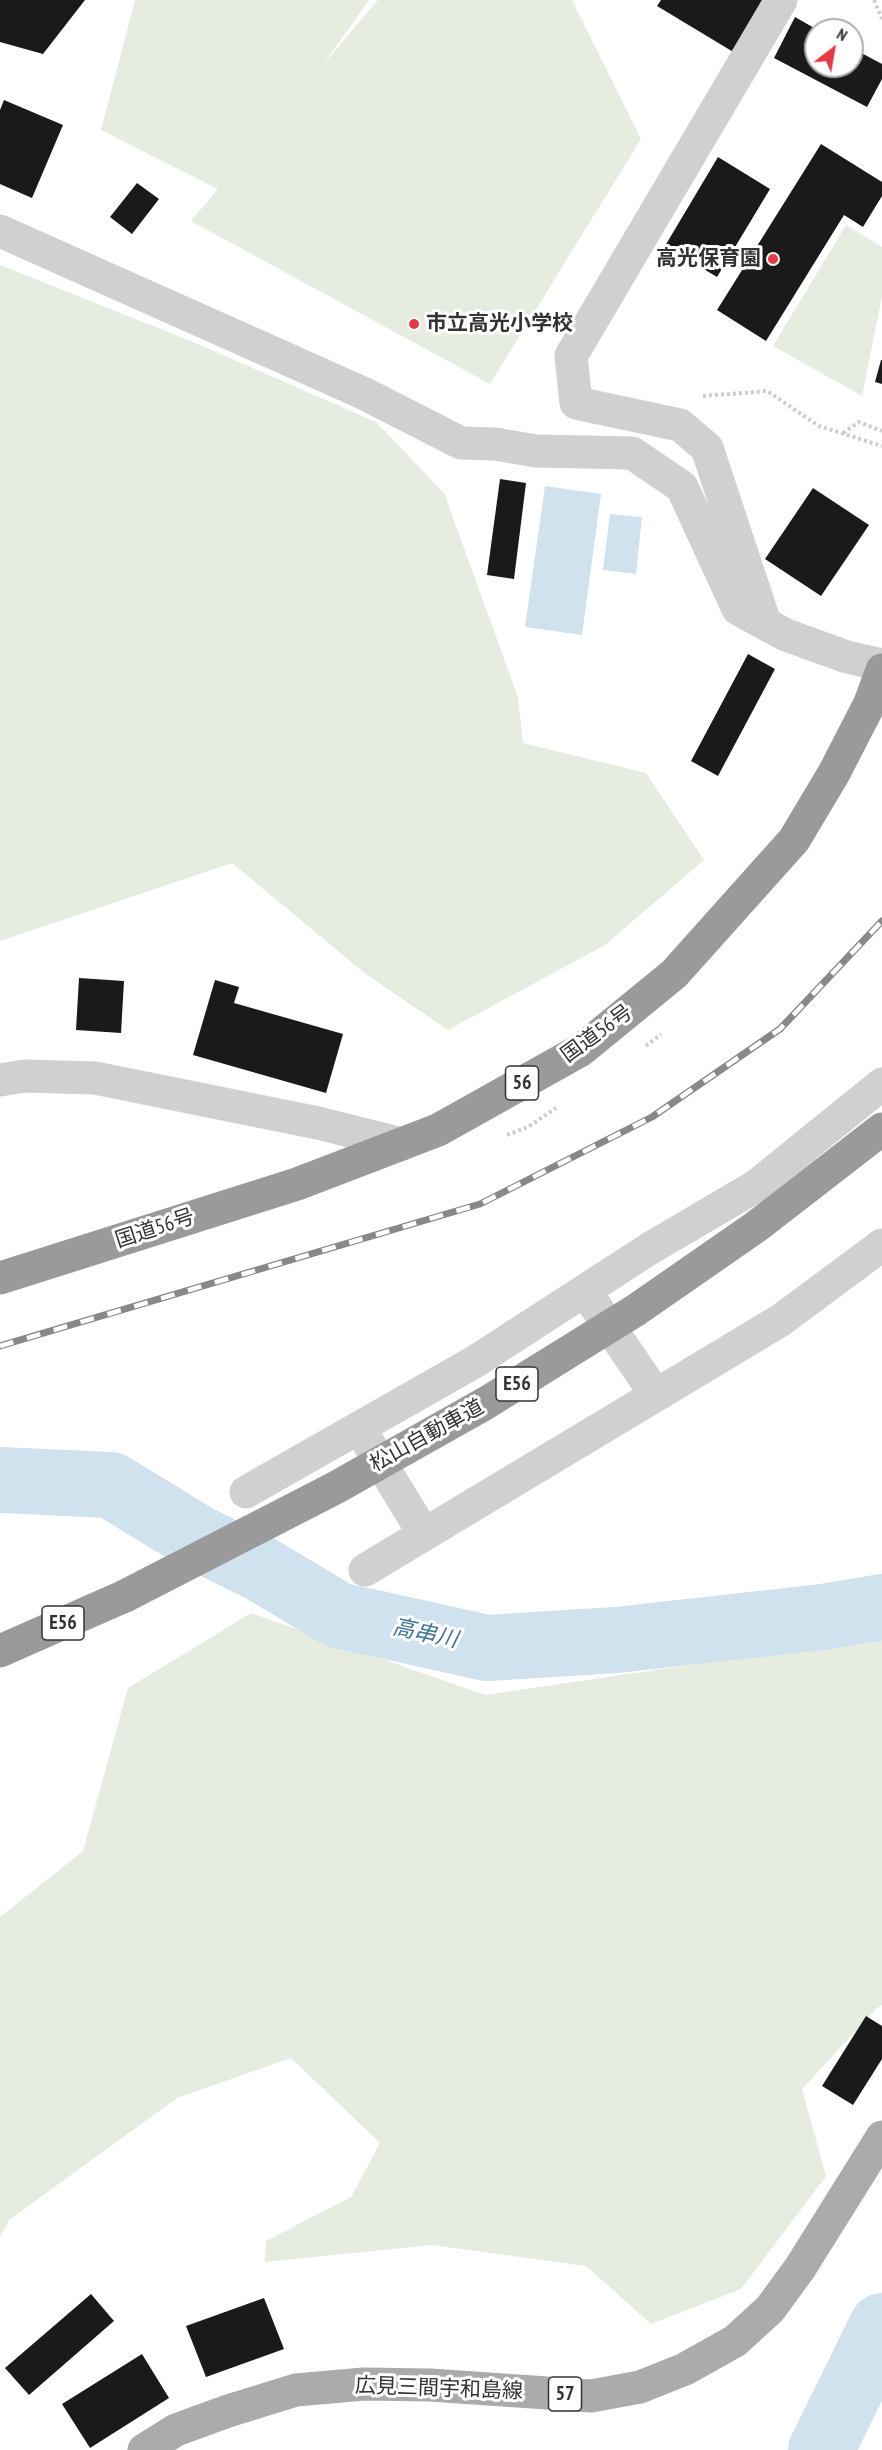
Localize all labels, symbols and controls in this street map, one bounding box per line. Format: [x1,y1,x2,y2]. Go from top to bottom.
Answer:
north arrow [804,18,864,78]
text: N [833,23,851,45]
place label: 高光保育園 [656,246,761,272]
marker: 高光保育園 [766,252,780,266]
place label: 市立高光小学校 [426,311,573,337]
marker: 市立高光小学校 [407,317,421,331]
street label: 国道56号 [556,1000,638,1068]
road number: 56 [506,1066,538,1100]
street label: 国道56号 [112,1204,198,1254]
road number: E56 [496,1367,538,1401]
street label: 松山自動車道 [366,1394,488,1478]
road number: E56 [42,1606,84,1640]
water label: 高串川 [390,1614,460,1654]
street label: 広見三間宇和島線 [355,2373,523,2405]
road number: 57 [548,2377,582,2411]

